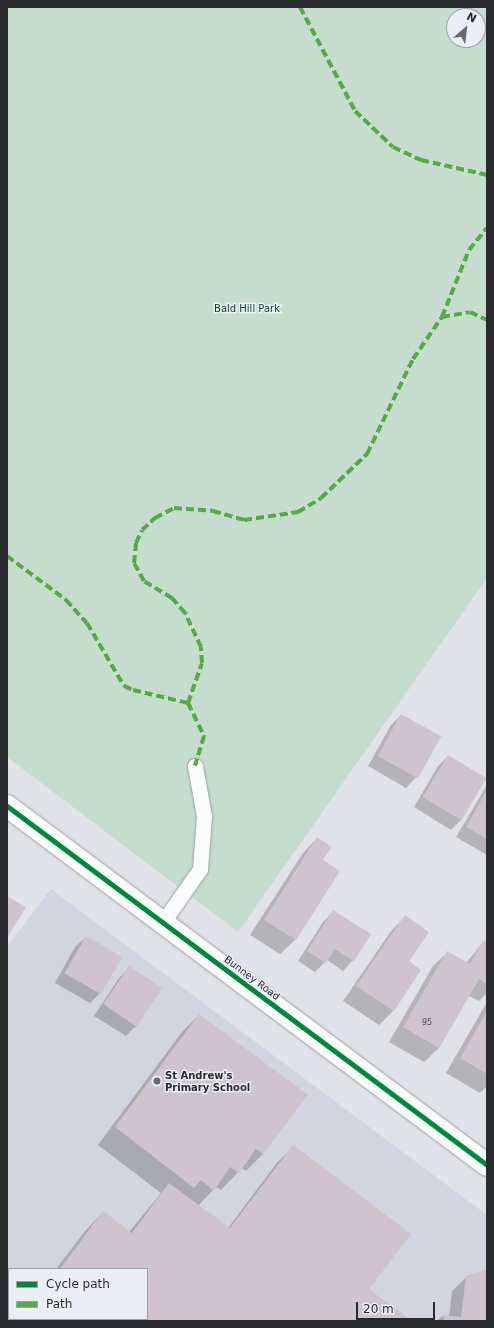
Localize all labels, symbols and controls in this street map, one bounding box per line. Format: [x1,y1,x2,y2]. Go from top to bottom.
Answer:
north arrow [446,8,486,48]
text: N [464,10,479,26]
park label: Bald Hill Park [214,303,280,315]
street label: Bunney Road [222,953,282,1003]
house number: 95 [422,1018,432,1028]
place label: St Andrew's Primary School [165,1069,250,1092]
marker: St Andrew's Primary School [152,1076,162,1086]
legend [8,1268,148,1320]
text: Cycle path [46,1277,110,1291]
scale bar [358,1294,437,1320]
text: Path [46,1297,72,1311]
text: 20 m [363,1302,394,1316]

